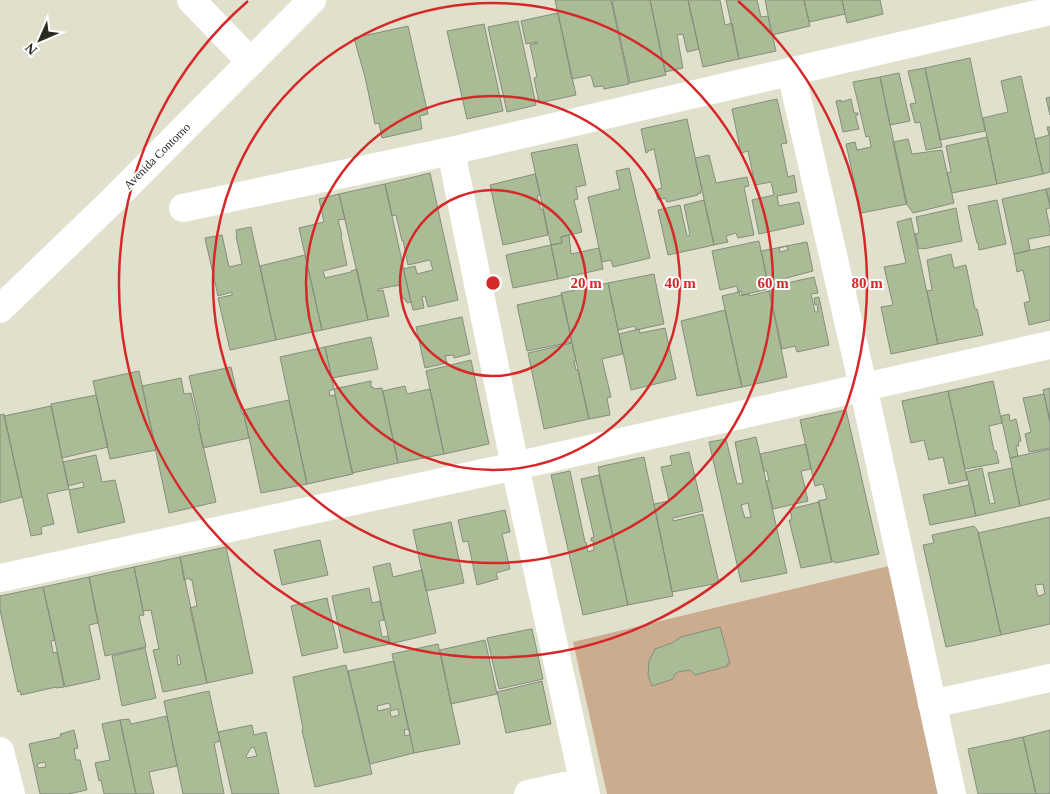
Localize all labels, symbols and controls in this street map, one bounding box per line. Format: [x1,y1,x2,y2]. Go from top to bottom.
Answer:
north arrow [15,15,65,65]
text: N [22,40,40,58]
street label: Avenida Contorno [121,120,193,192]
centre of rings [484,274,502,292]
text: 20 m [570,275,602,291]
text: 40 m [664,275,696,291]
text: 60 m [757,275,789,291]
text: 80 m [851,275,883,291]

